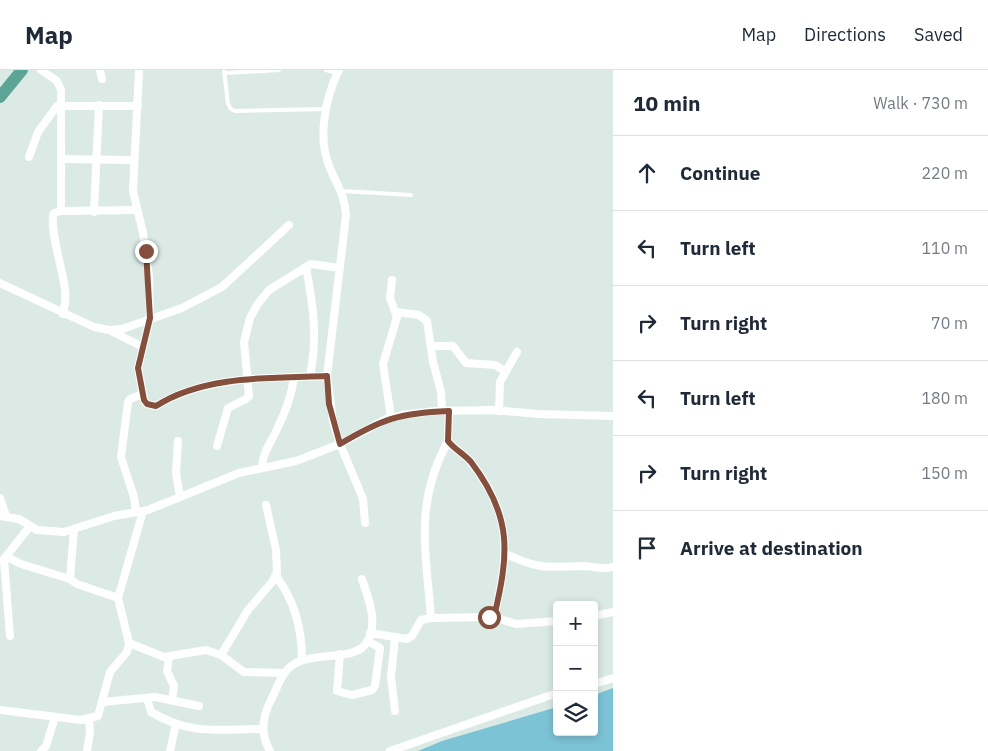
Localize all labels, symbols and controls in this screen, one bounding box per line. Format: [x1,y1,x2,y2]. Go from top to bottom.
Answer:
text: Map [25,19,73,51]
text: Map [741,23,776,46]
text: Directions [804,23,886,46]
text: Saved [914,23,963,46]
text: 10 min [633,89,700,117]
text: Walk · 730 m [873,93,968,113]
icon: ahead [633,159,661,187]
text: Continue [680,161,760,185]
text: 220 m [921,163,968,183]
icon: left [633,234,661,262]
text: Turn left [680,236,756,260]
text: 110 m [921,238,968,258]
route end [135,240,158,263]
icon: right [633,309,661,337]
text: Turn right [680,311,767,335]
text: 70 m [931,313,968,333]
icon: left [633,384,661,412]
text: Turn left [680,386,756,410]
text: 180 m [921,388,968,408]
icon: right [633,459,661,487]
text: Turn right [680,461,767,485]
text: 150 m [921,463,968,483]
icon: arrive [633,534,661,562]
text: Arrive at destination [680,536,863,560]
map controls [553,601,598,736]
button: + [553,601,598,646]
route start [478,606,501,629]
button: − [553,646,598,691]
button: layers [553,691,598,736]

